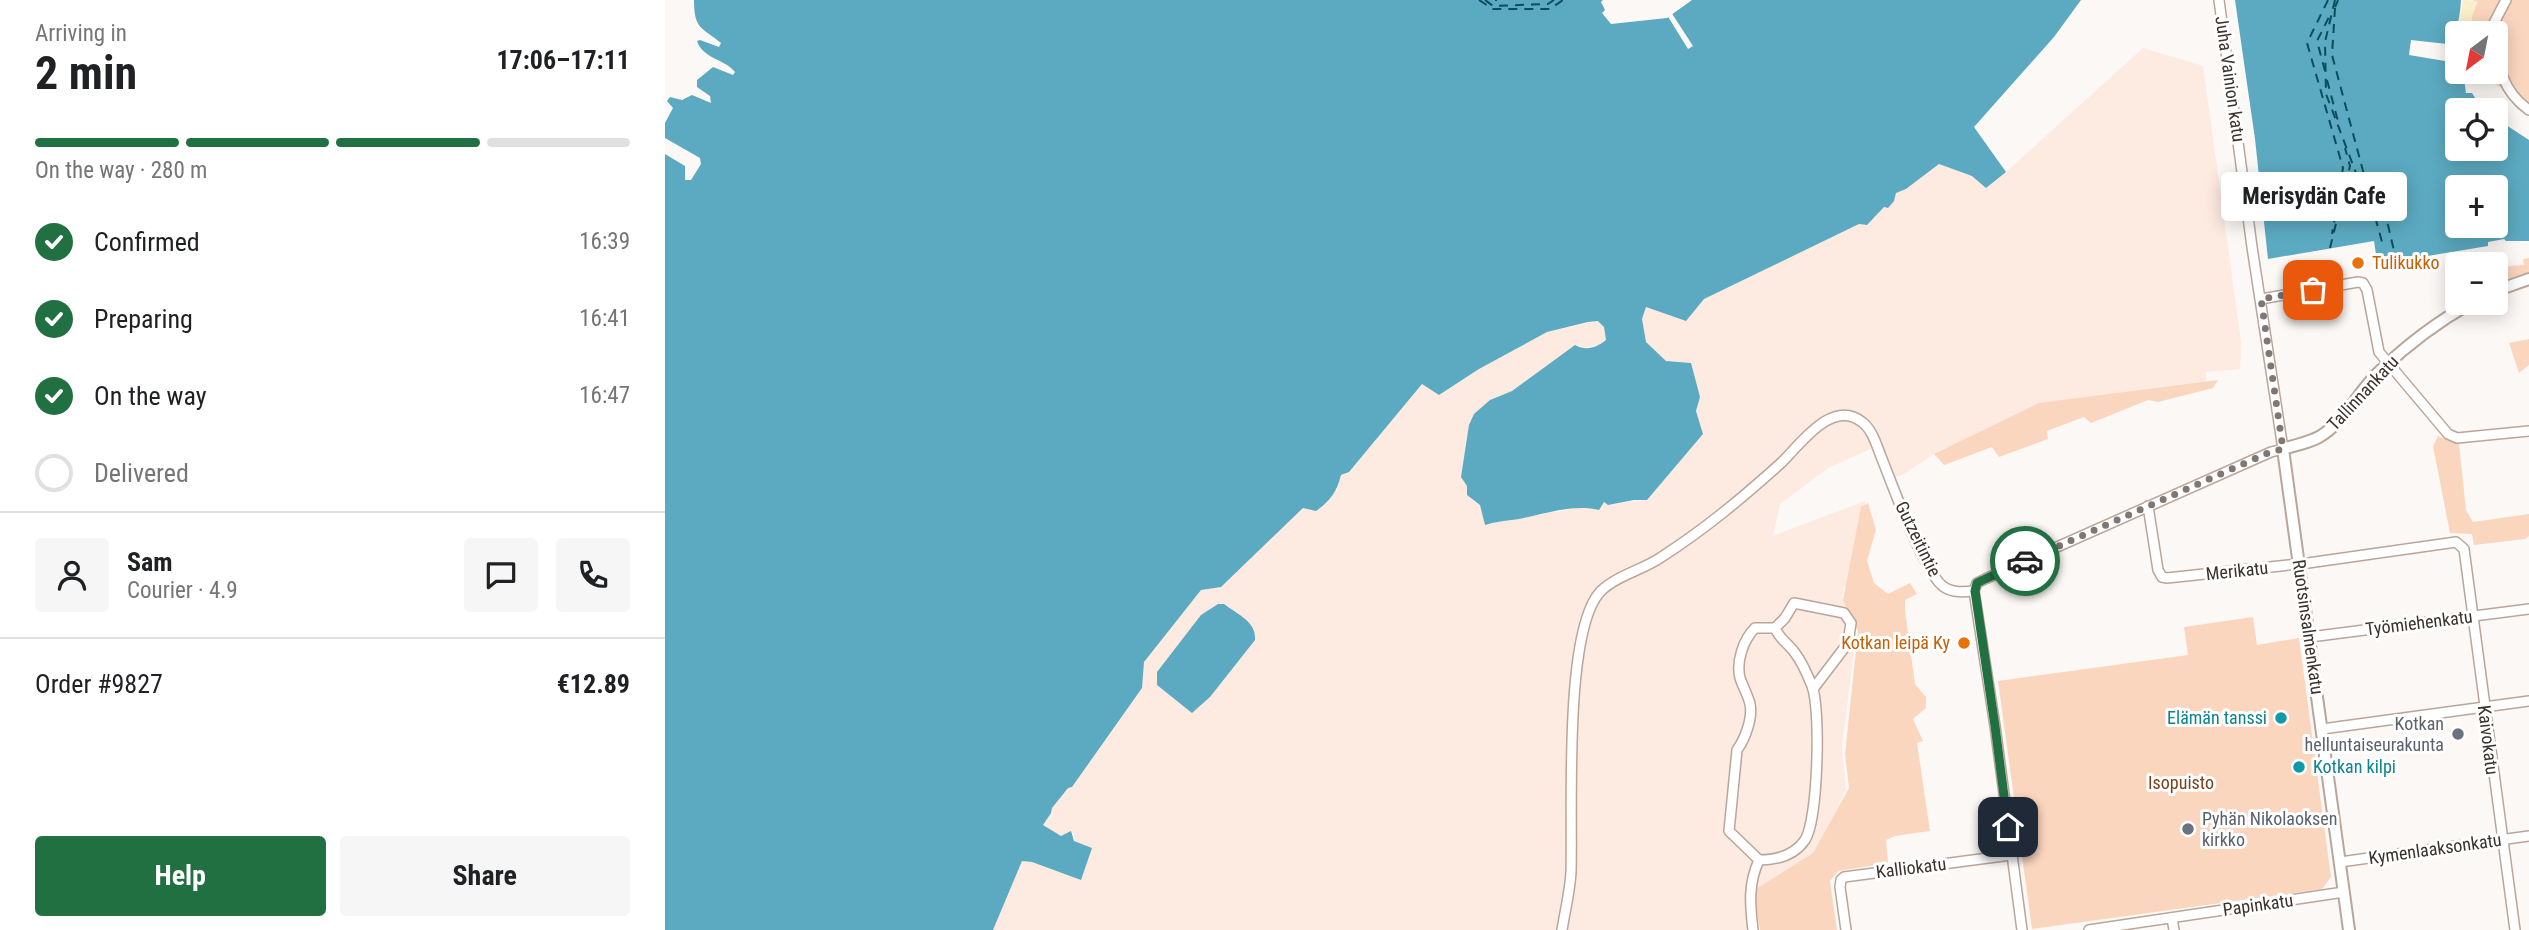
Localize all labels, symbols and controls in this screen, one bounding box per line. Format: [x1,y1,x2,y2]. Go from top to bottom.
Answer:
street label: Juha Vainion katu [2211,15,2250,143]
text: Arriving in [35,20,127,47]
north arrow [2445,21,2508,84]
map controls [2445,21,2508,315]
text: 17:06–17:11 [496,45,630,75]
text: 2 min [35,46,137,100]
button: locate [2445,98,2508,161]
text: On the way · 280 m [35,157,207,184]
callout: Merisydän Cafe [2220,171,2406,220]
button: + [2445,175,2508,238]
text: Merisydän Cafe [2242,183,2386,210]
icon: check [35,223,73,261]
text: Confirmed [94,227,200,257]
text: 16:39 [579,228,630,255]
place label: Tulikukko [2372,252,2440,273]
button: − [2445,252,2508,315]
marker: Tulikukko [2350,255,2366,271]
pin [2283,260,2343,320]
icon: bag [2294,271,2332,309]
icon: check [35,300,73,338]
text: Preparing [94,304,193,334]
text: 16:41 [579,305,630,332]
street label: Tallinnankatu [2323,351,2403,435]
icon: check [35,377,73,415]
text: On the way [94,381,207,411]
text: 16:47 [579,382,630,409]
text: Delivered [94,458,189,488]
street label: Gutzeitintie [1891,498,1946,580]
courier [1990,526,2060,596]
button: person [35,538,109,612]
button: chat [464,538,538,612]
button: phone [556,538,630,612]
icon: car [2006,542,2044,580]
text: Sam [127,547,173,577]
street label: Merikatu [2205,557,2269,584]
street label: Ruotsinsalmenkatu [2289,558,2328,696]
text: Courier · 4.9 [127,577,238,604]
street label: Työmiehenkatu [2364,606,2474,639]
place label: Kotkan leipä Ky [1841,632,1950,653]
marker: Kotkan leipä Ky [1956,635,1972,651]
text: Order #9827 [35,669,163,699]
text: €12.89 [557,669,630,699]
street label: Kaivokatu [2474,704,2503,776]
place label: Elämän tanssi [2167,707,2267,728]
marker: Elämän tanssi [2273,710,2289,726]
place label: Kotkan helluntaiseurakunta [2305,713,2444,755]
marker: Kotkan helluntaiseurakunta [2450,726,2466,742]
place label: Kotkan kilpi [2313,756,2396,777]
marker: Kotkan kilpi [2291,759,2307,775]
park label: Isopuisto [2148,772,2214,793]
pin [1978,797,2038,857]
icon: home [1989,808,2027,846]
place label: Pyhän Nikolaoksen kirkko [2202,808,2337,850]
marker: Pyhän Nikolaoksen kirkko [2180,821,2196,837]
street label: Kymenlaaksonkatu [2367,829,2503,868]
button: Help [35,836,326,916]
button: Share [340,836,630,916]
street label: Kalliokatu [1875,853,1947,882]
street label: Papinkatu [2221,889,2295,920]

